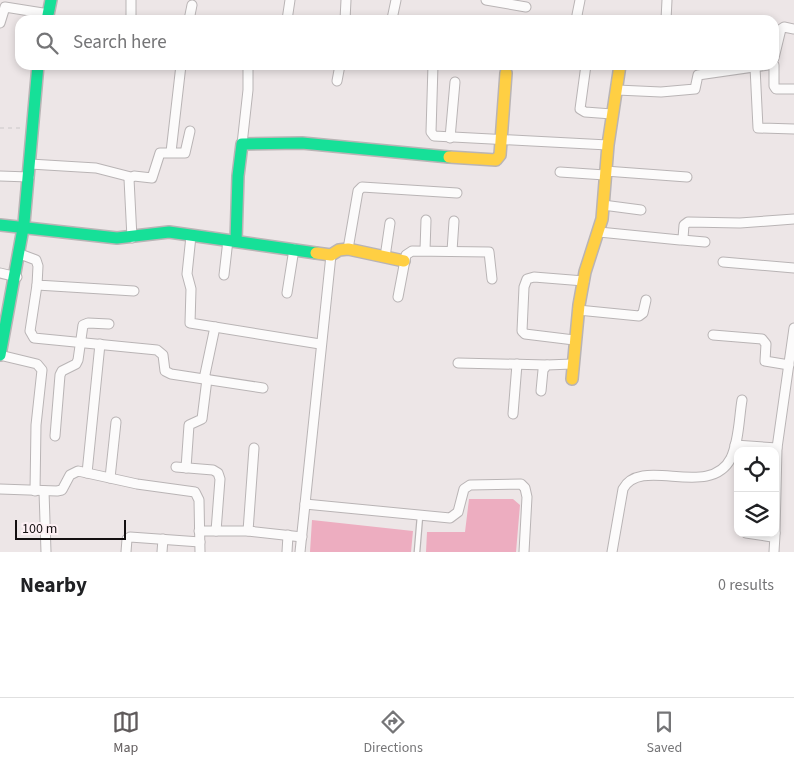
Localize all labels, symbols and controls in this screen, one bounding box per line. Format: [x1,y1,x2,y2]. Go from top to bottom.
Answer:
search box [15,15,779,70]
icon: search [33,29,61,57]
text: Search here [73,29,167,56]
map controls [734,447,779,537]
button: locate [734,447,779,492]
button: layers [734,492,779,537]
scale bar [15,517,126,540]
text: 100 m [22,519,57,539]
text: Nearby [20,570,87,600]
text: 0 results [718,574,774,596]
tab: Map [112,708,140,758]
tab: Directions [364,708,423,758]
tab: Saved [646,708,682,758]

